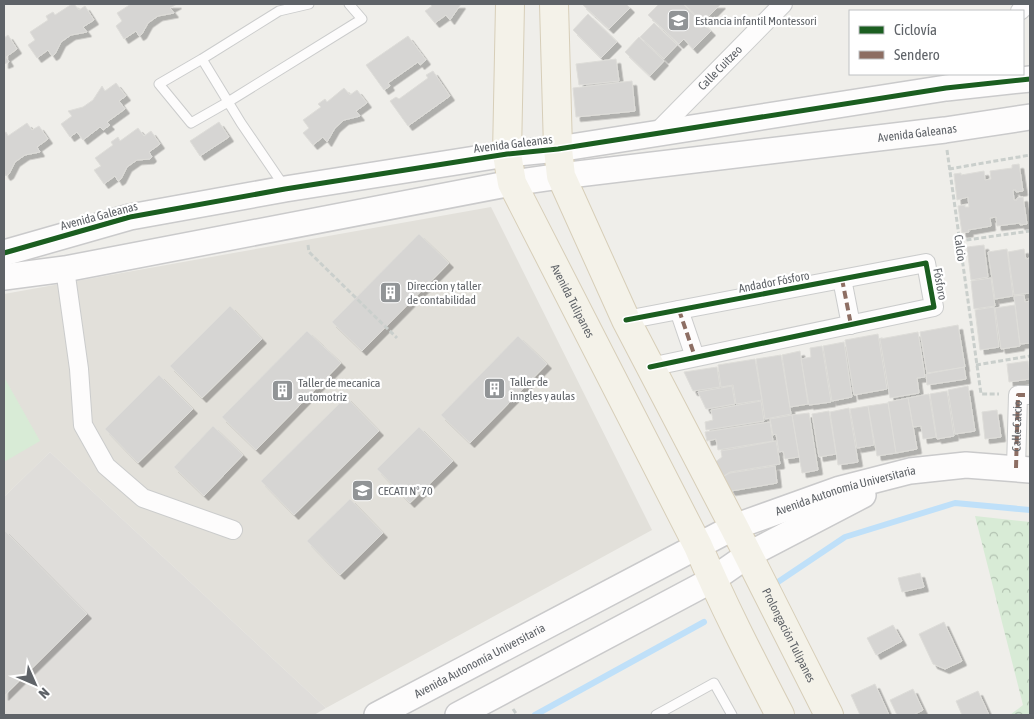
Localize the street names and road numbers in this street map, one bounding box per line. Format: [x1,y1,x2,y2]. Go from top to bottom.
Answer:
street label: Calle Cuitzeo [695,42,745,93]
street label: Avenida Galeanas [877,121,958,145]
street label: Avenida Galeanas [473,132,553,156]
street label: Avenida Galeanas [59,199,139,233]
street label: Calcio [951,234,969,263]
street label: Avenida Tulipanes [548,262,597,340]
street label: Fósforo [930,267,950,302]
street label: Andador Fósforo [737,268,811,296]
street label: Calle Calcio [1009,400,1025,452]
street label: Avenida Autonomía Universitaria [774,463,916,519]
street label: Prolongación Tulipanes [759,586,818,685]
street label: Avenida Autonomía Universitaria [412,621,547,701]

